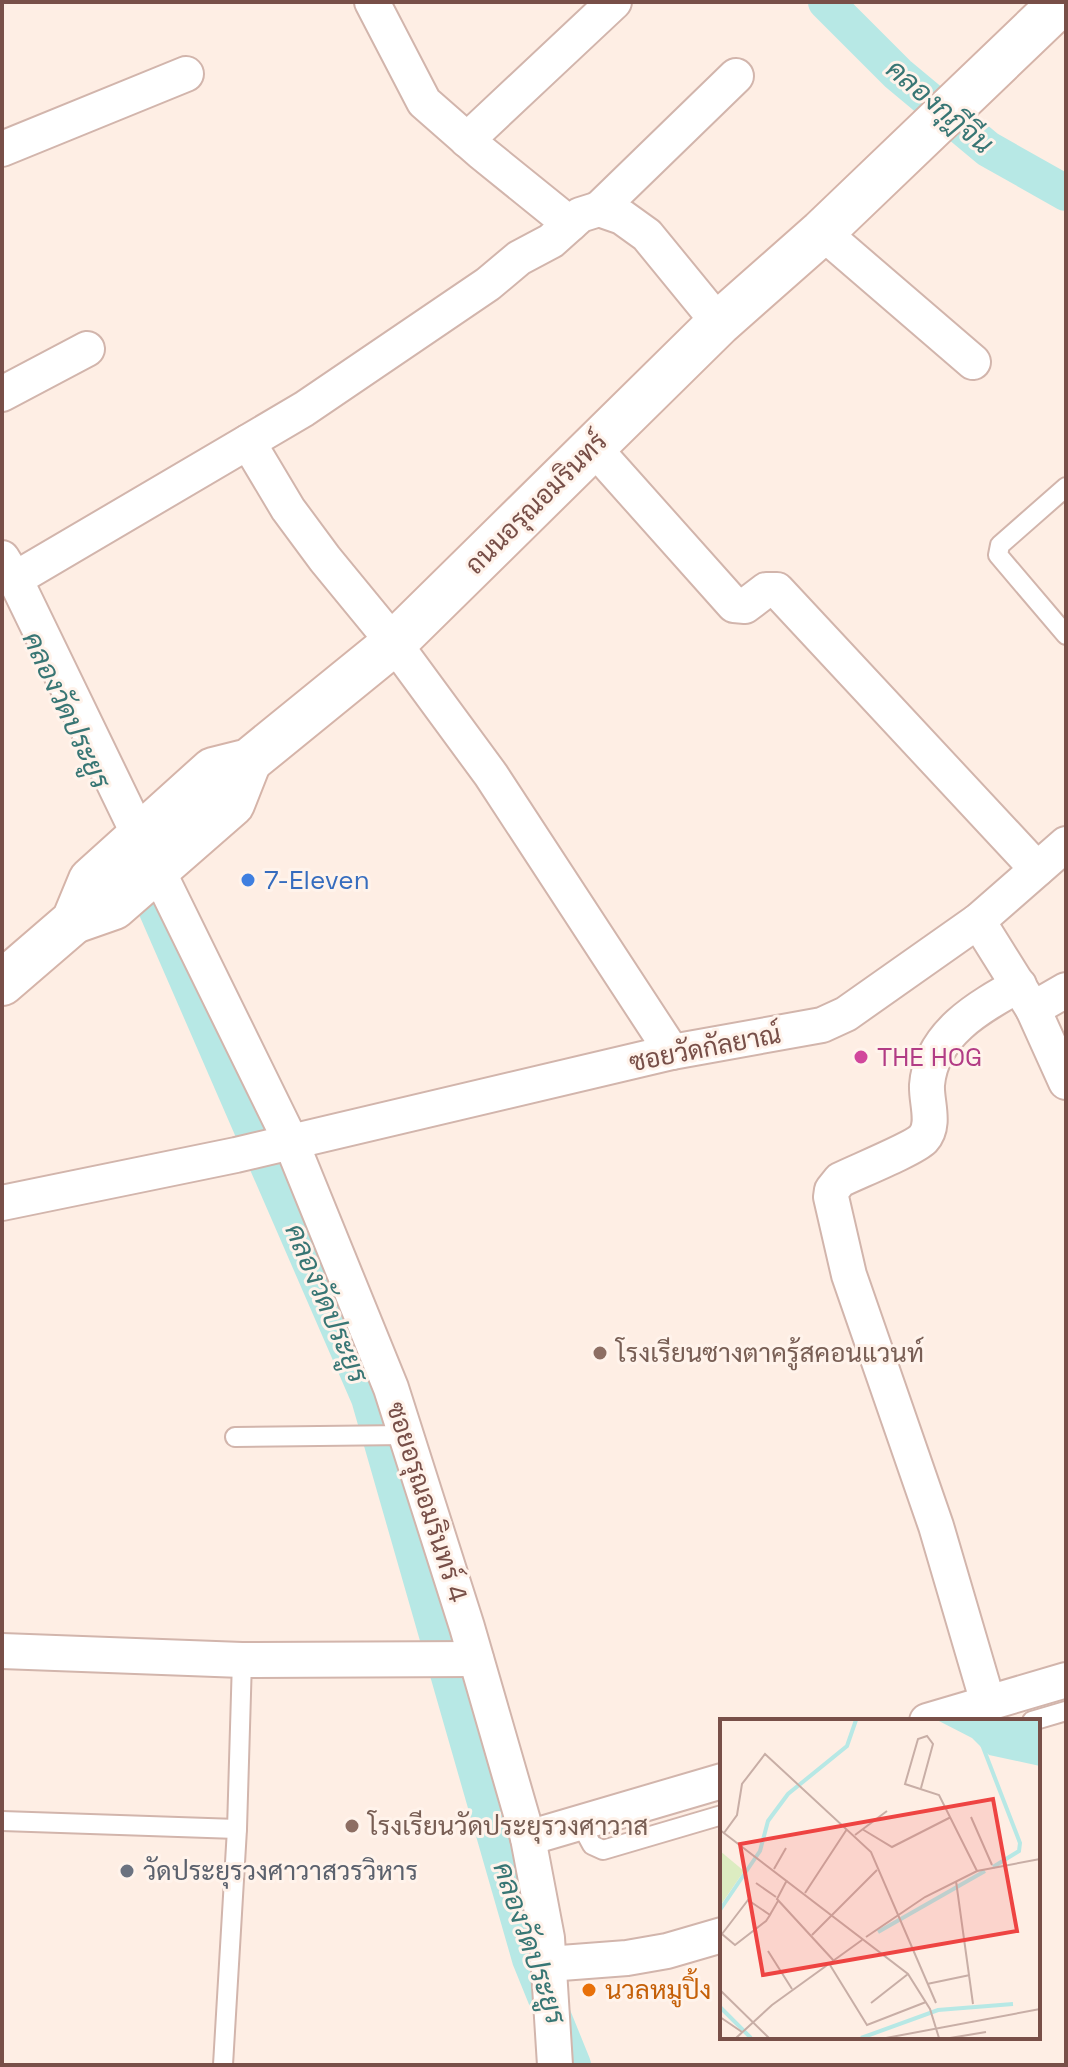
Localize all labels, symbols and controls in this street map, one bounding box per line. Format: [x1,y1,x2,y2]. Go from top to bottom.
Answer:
water label: คลองกุฎีจีน [878,51,1001,163]
street label: ถนนอรุณอมรินทร์ [458,425,615,582]
water label: คลองวัดประยูร [13,626,120,797]
place label: 7-Eleven [264,863,370,897]
marker: 7-Eleven [239,871,257,889]
street label: ซอยวัดกัลยาณ์ [626,1017,784,1079]
place label: THE HOG [877,1040,982,1074]
marker: THE HOG [852,1048,870,1066]
water label: คลองวัดประยูร [275,1218,377,1390]
place label: โรงเรียนซางตาครู้สคอนแวนท์ [614,1336,924,1371]
marker: โรงเรียนซางตาครู้สคอนแวนท์ [591,1344,609,1362]
street label: ซอยอรุณอมรินทร์ 4 [378,1398,475,1607]
inset map [720,1719,1040,2039]
place label: โรงเรียนวัดประยุรวงศาวาส [366,1809,648,1844]
marker: โรงเรียนวัดประยุรวงศาวาส [343,1817,361,1835]
place label: วัดประยุรวงศาวาสวรวิหาร [143,1854,418,1889]
water label: คลองวัดประยูร [483,1857,575,2031]
marker: วัดประยุรวงศาวาสวรวิหาร [118,1862,136,1880]
place label: นวลหมูปิ้ง [605,1968,711,2008]
marker: นวลหมูปิ้ง [580,1981,598,1999]

